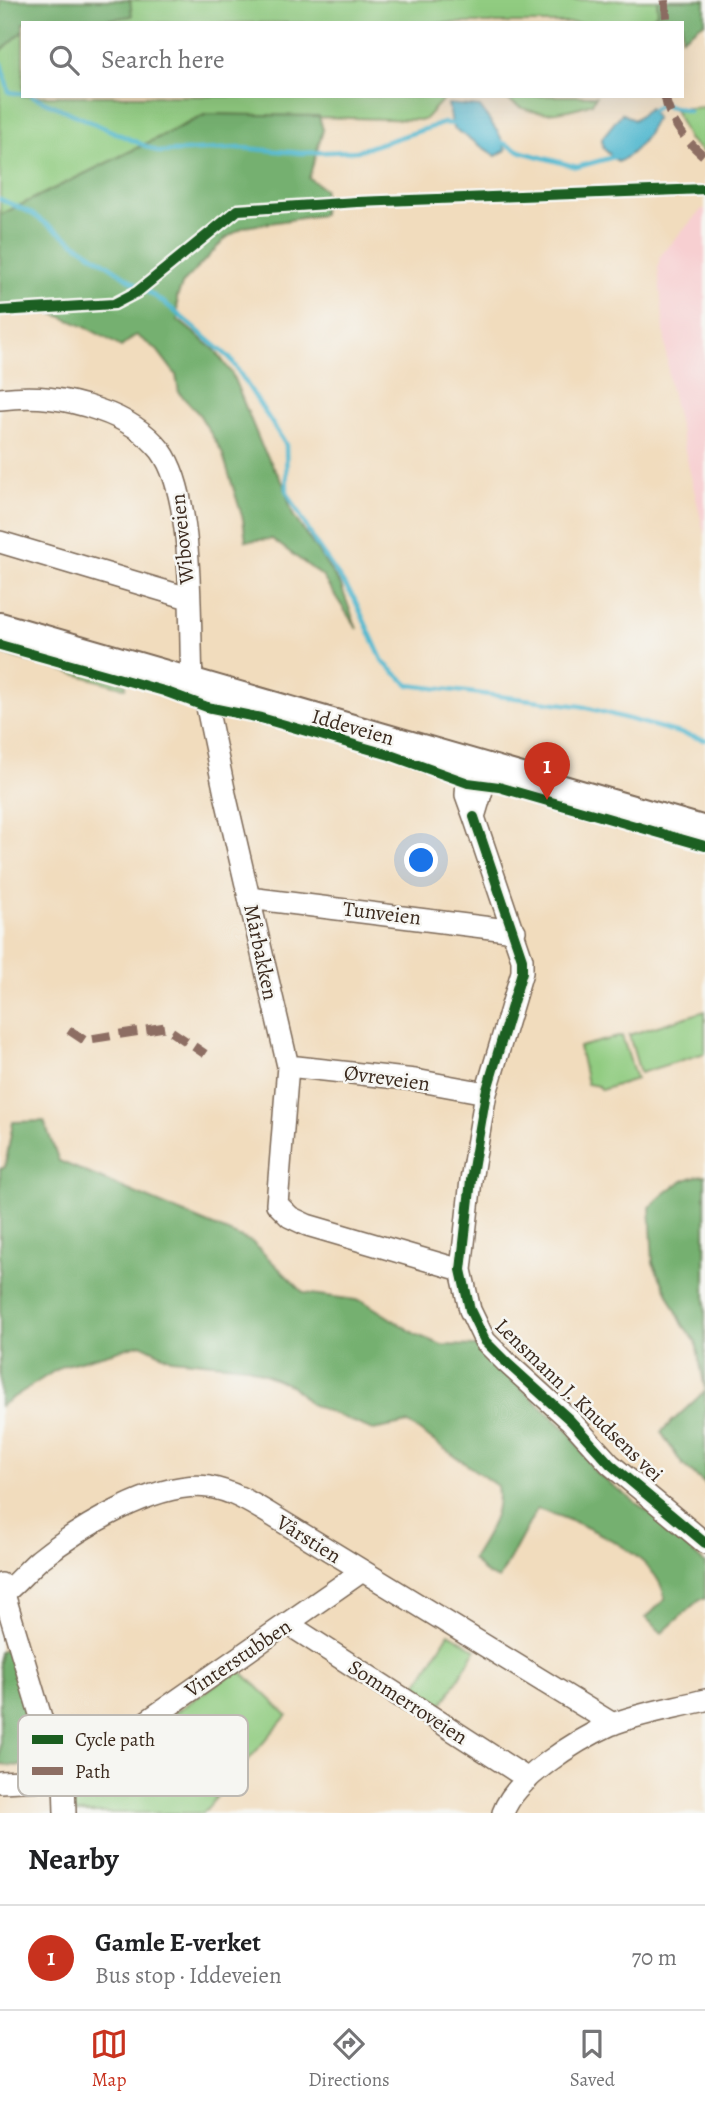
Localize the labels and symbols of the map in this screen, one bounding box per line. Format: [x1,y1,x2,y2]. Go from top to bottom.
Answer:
street label: Wiboveien [163,492,201,587]
street label: Iddeveien [309,702,397,752]
pin: 1 [524,742,570,800]
your location [404,843,438,877]
street label: Tunveien [341,894,423,932]
street label: Mårbakken [237,902,285,1002]
street label: Øvreveien [342,1058,432,1098]
street label: Lensmann J. Knudsens vei [489,1312,669,1488]
street label: Vårstien [271,1508,347,1570]
street label: Vinterstubben [178,1612,297,1704]
street label: Sommerroveien [343,1653,473,1751]
legend [18,1715,248,1796]
text: Cycle path [75,1727,155,1753]
text: Path [75,1759,110,1785]

